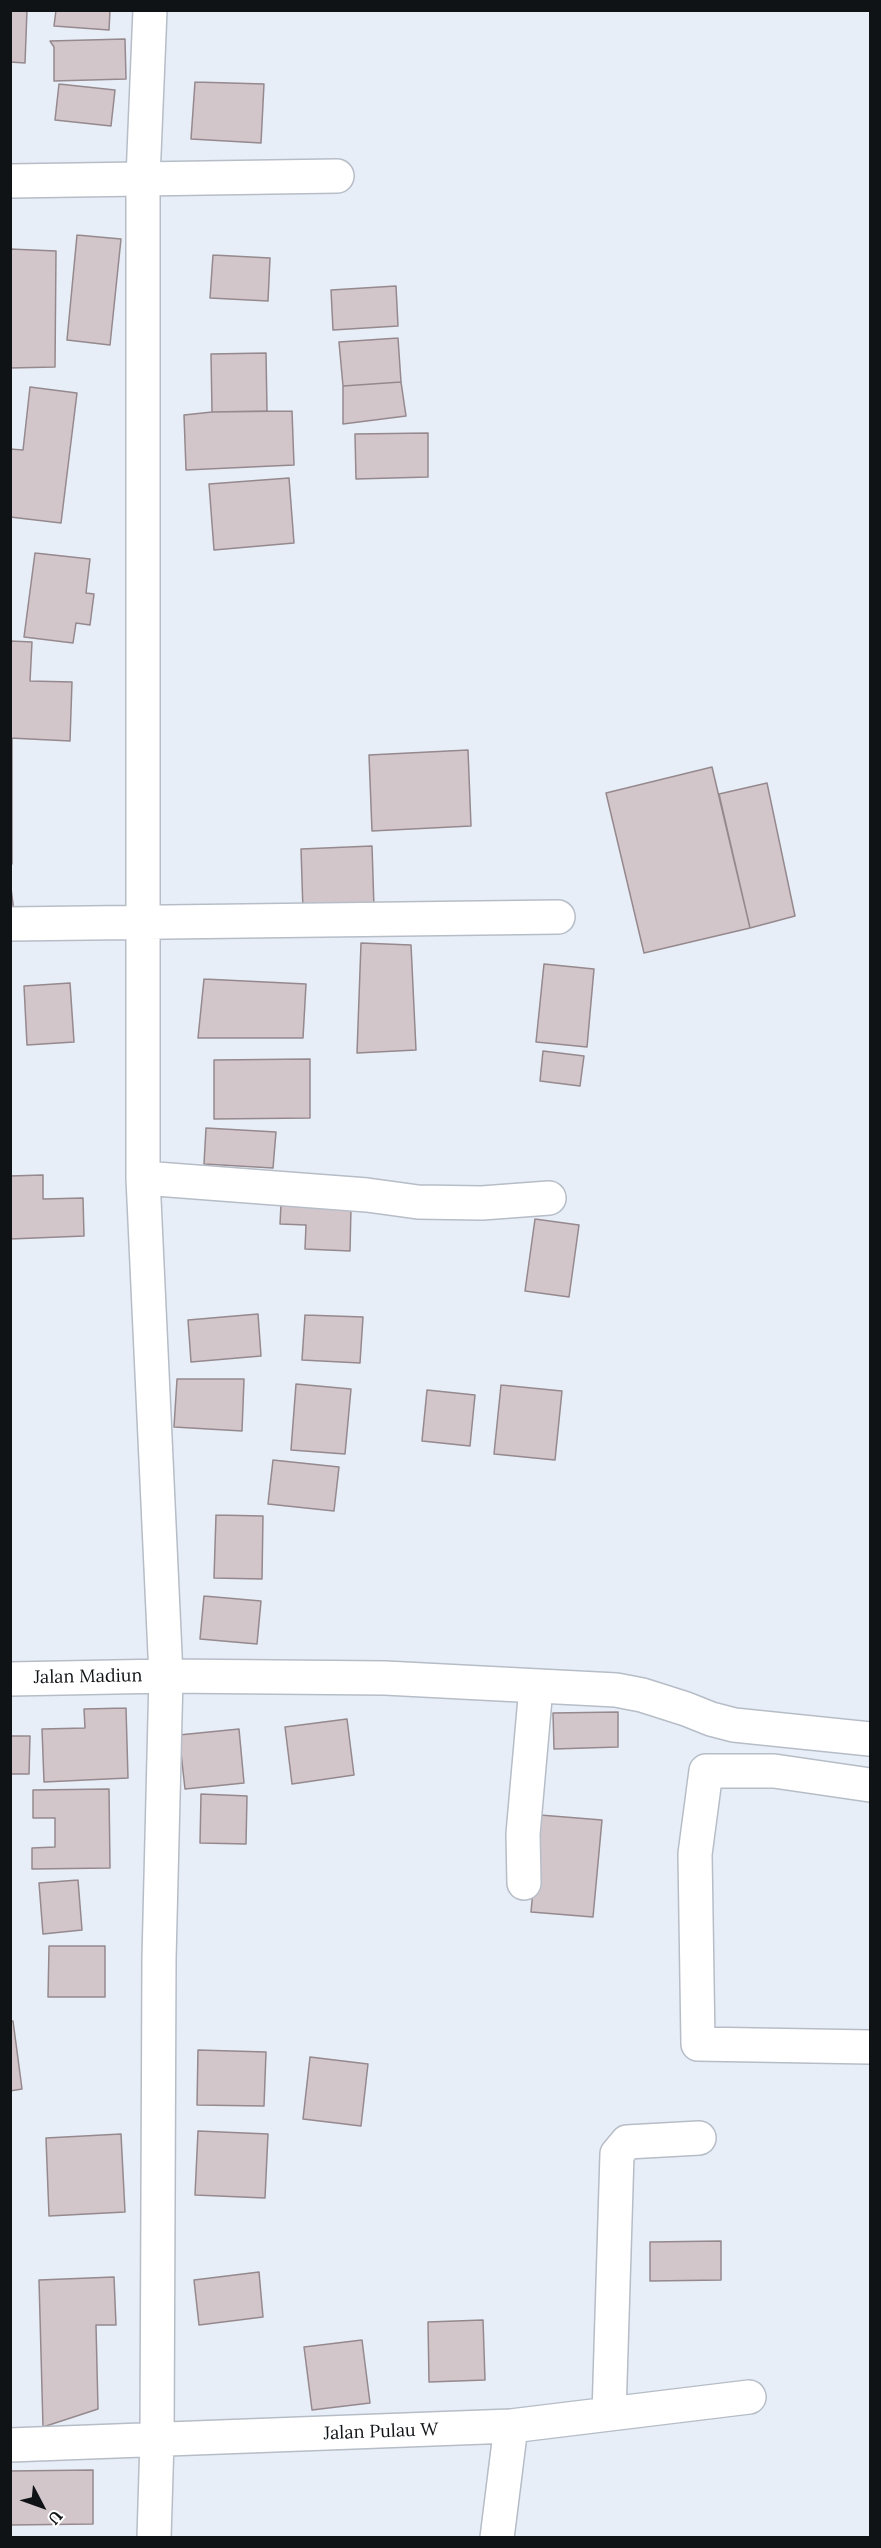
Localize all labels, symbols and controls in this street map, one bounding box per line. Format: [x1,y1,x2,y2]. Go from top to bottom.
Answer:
street label: Jalan Madiun [33,1665,143,1689]
street label: Jalan Pulau W [323,2419,439,2445]
north arrow [12,2476,72,2536]
text: U [44,2507,67,2529]

